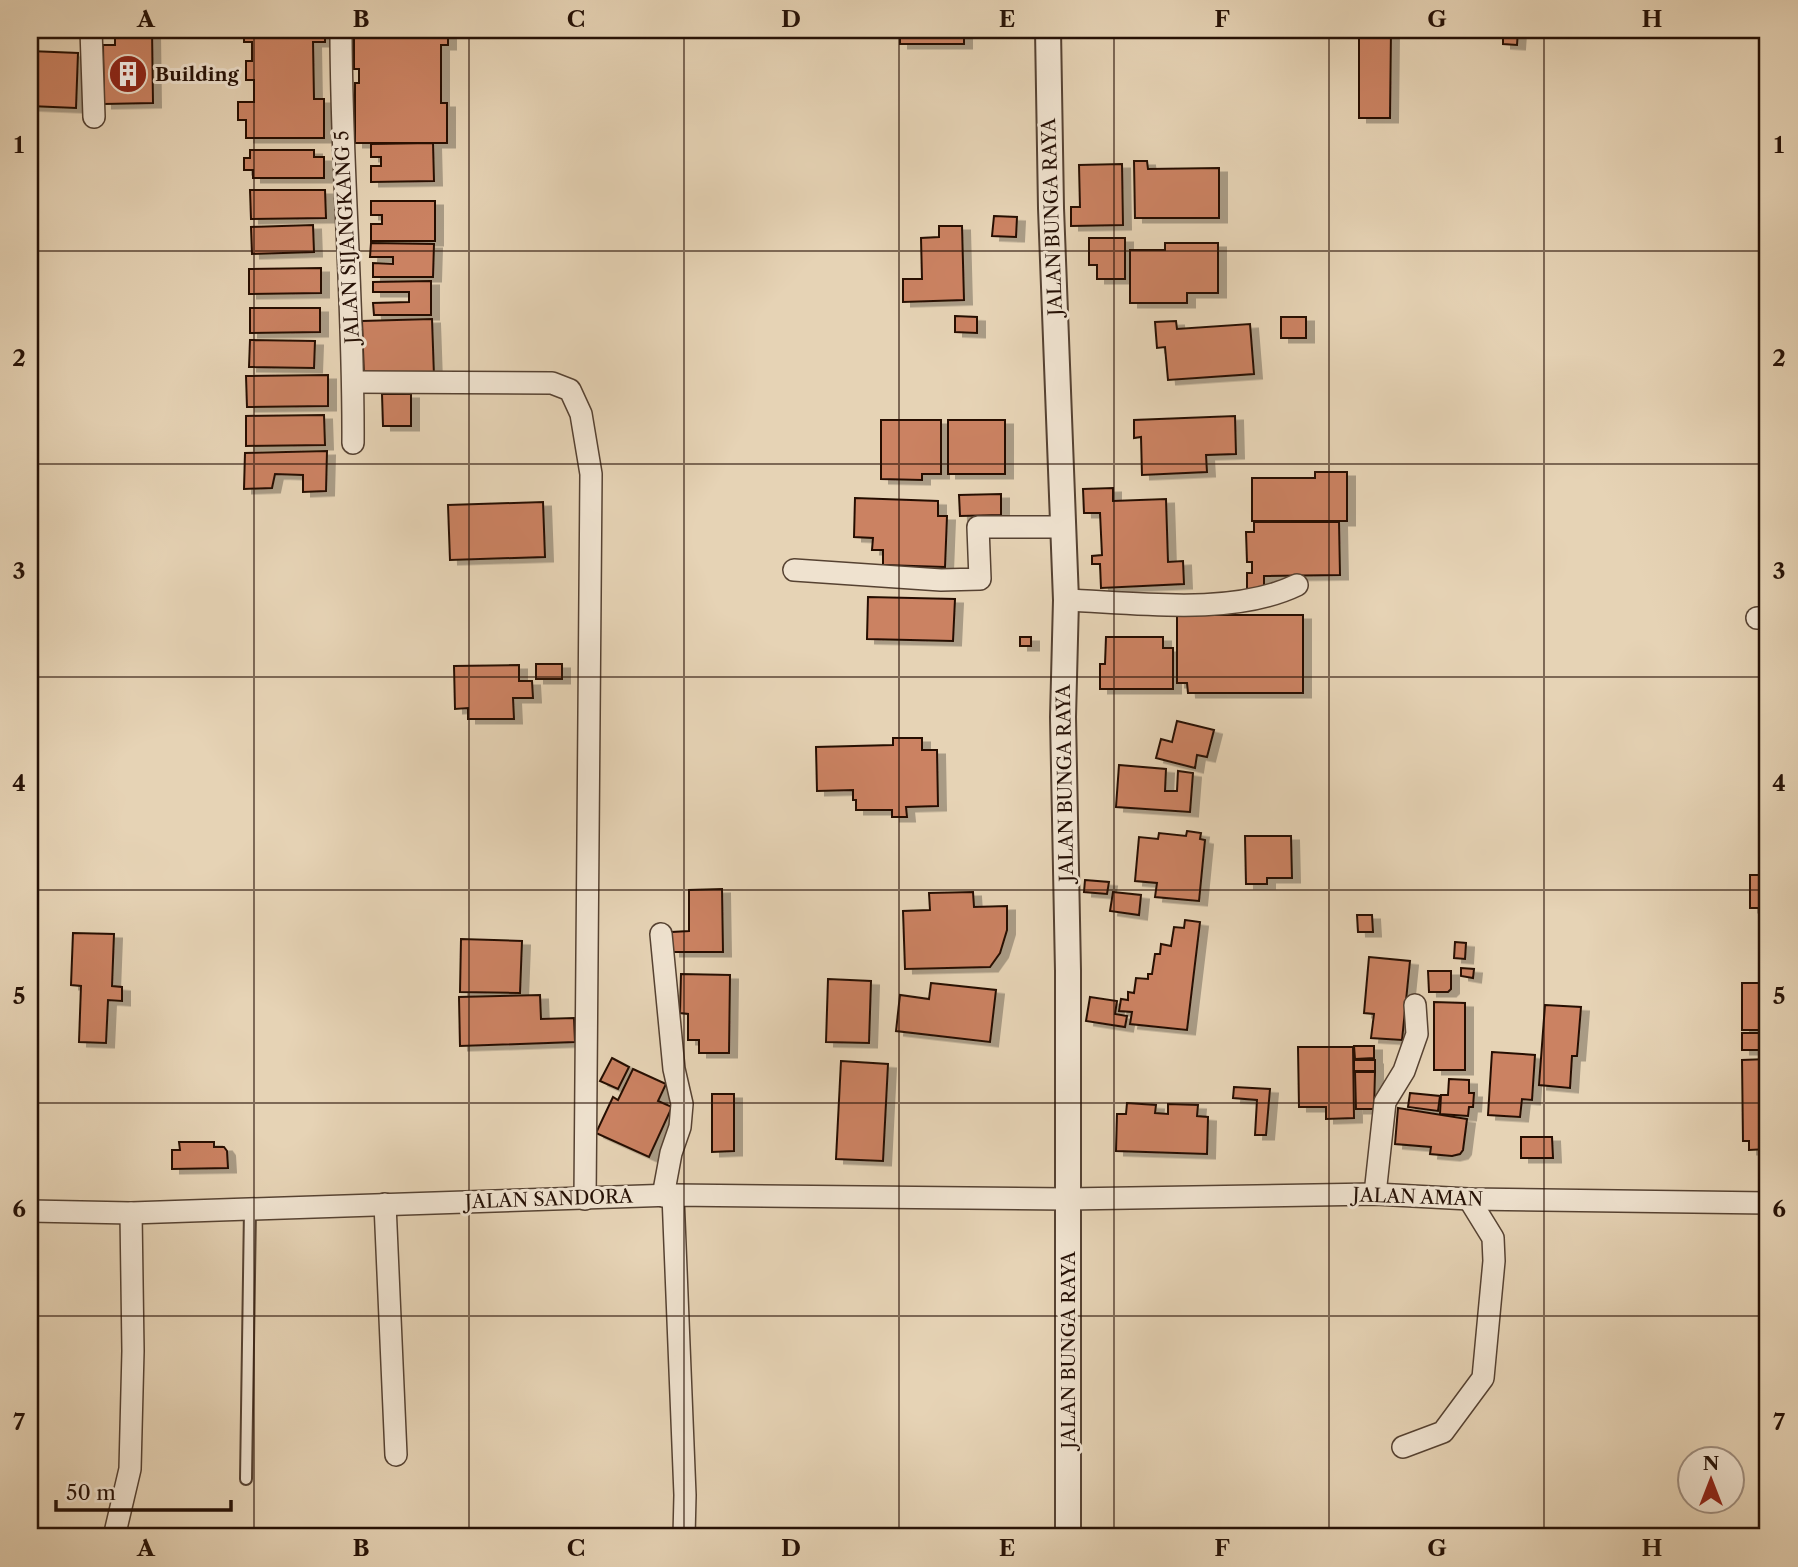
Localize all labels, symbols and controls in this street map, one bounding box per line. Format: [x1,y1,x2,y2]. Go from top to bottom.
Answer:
text: A [136,5,156,33]
text: B [352,5,370,33]
text: C [567,5,585,33]
text: D [781,5,801,33]
text: E [999,5,1015,33]
text: F [1214,5,1230,33]
text: G [1427,5,1447,33]
text: H [1642,5,1663,33]
building icon: Building [107,53,149,95]
place label: Building [155,63,240,86]
street label: JALAN BUNGA RAYA [1037,117,1067,319]
street label: JALAN SIJANGKANG 5 [330,130,364,347]
text: 1 [14,131,25,159]
text: 1 [1774,131,1785,159]
text: 2 [12,344,26,372]
text: 2 [1772,344,1786,372]
text: 3 [13,557,26,585]
text: 3 [1773,557,1786,585]
street label: JALAN BUNGA RAYA [1052,683,1078,885]
text: 4 [12,769,26,797]
text: 4 [1772,769,1786,797]
text: 5 [13,982,25,1010]
text: 5 [1773,982,1785,1010]
street label: JALAN AMAN [1349,1183,1484,1211]
street label: JALAN SANDORA [462,1185,634,1214]
text: 6 [12,1195,26,1223]
text: 6 [1772,1195,1786,1223]
street label: JALAN BUNGA RAYA [1057,1250,1080,1452]
text: 7 [13,1408,25,1436]
text: 7 [1773,1408,1785,1436]
north arrow [1675,1444,1745,1514]
text: N [1703,1452,1719,1475]
scale bar [56,1469,231,1513]
text: 50 m [66,1480,116,1505]
text: A [136,1534,156,1562]
text: B [352,1534,370,1562]
text: C [567,1534,585,1562]
text: D [781,1534,801,1562]
text: E [999,1534,1015,1562]
text: F [1214,1534,1230,1562]
text: G [1427,1534,1447,1562]
text: H [1642,1534,1663,1562]

